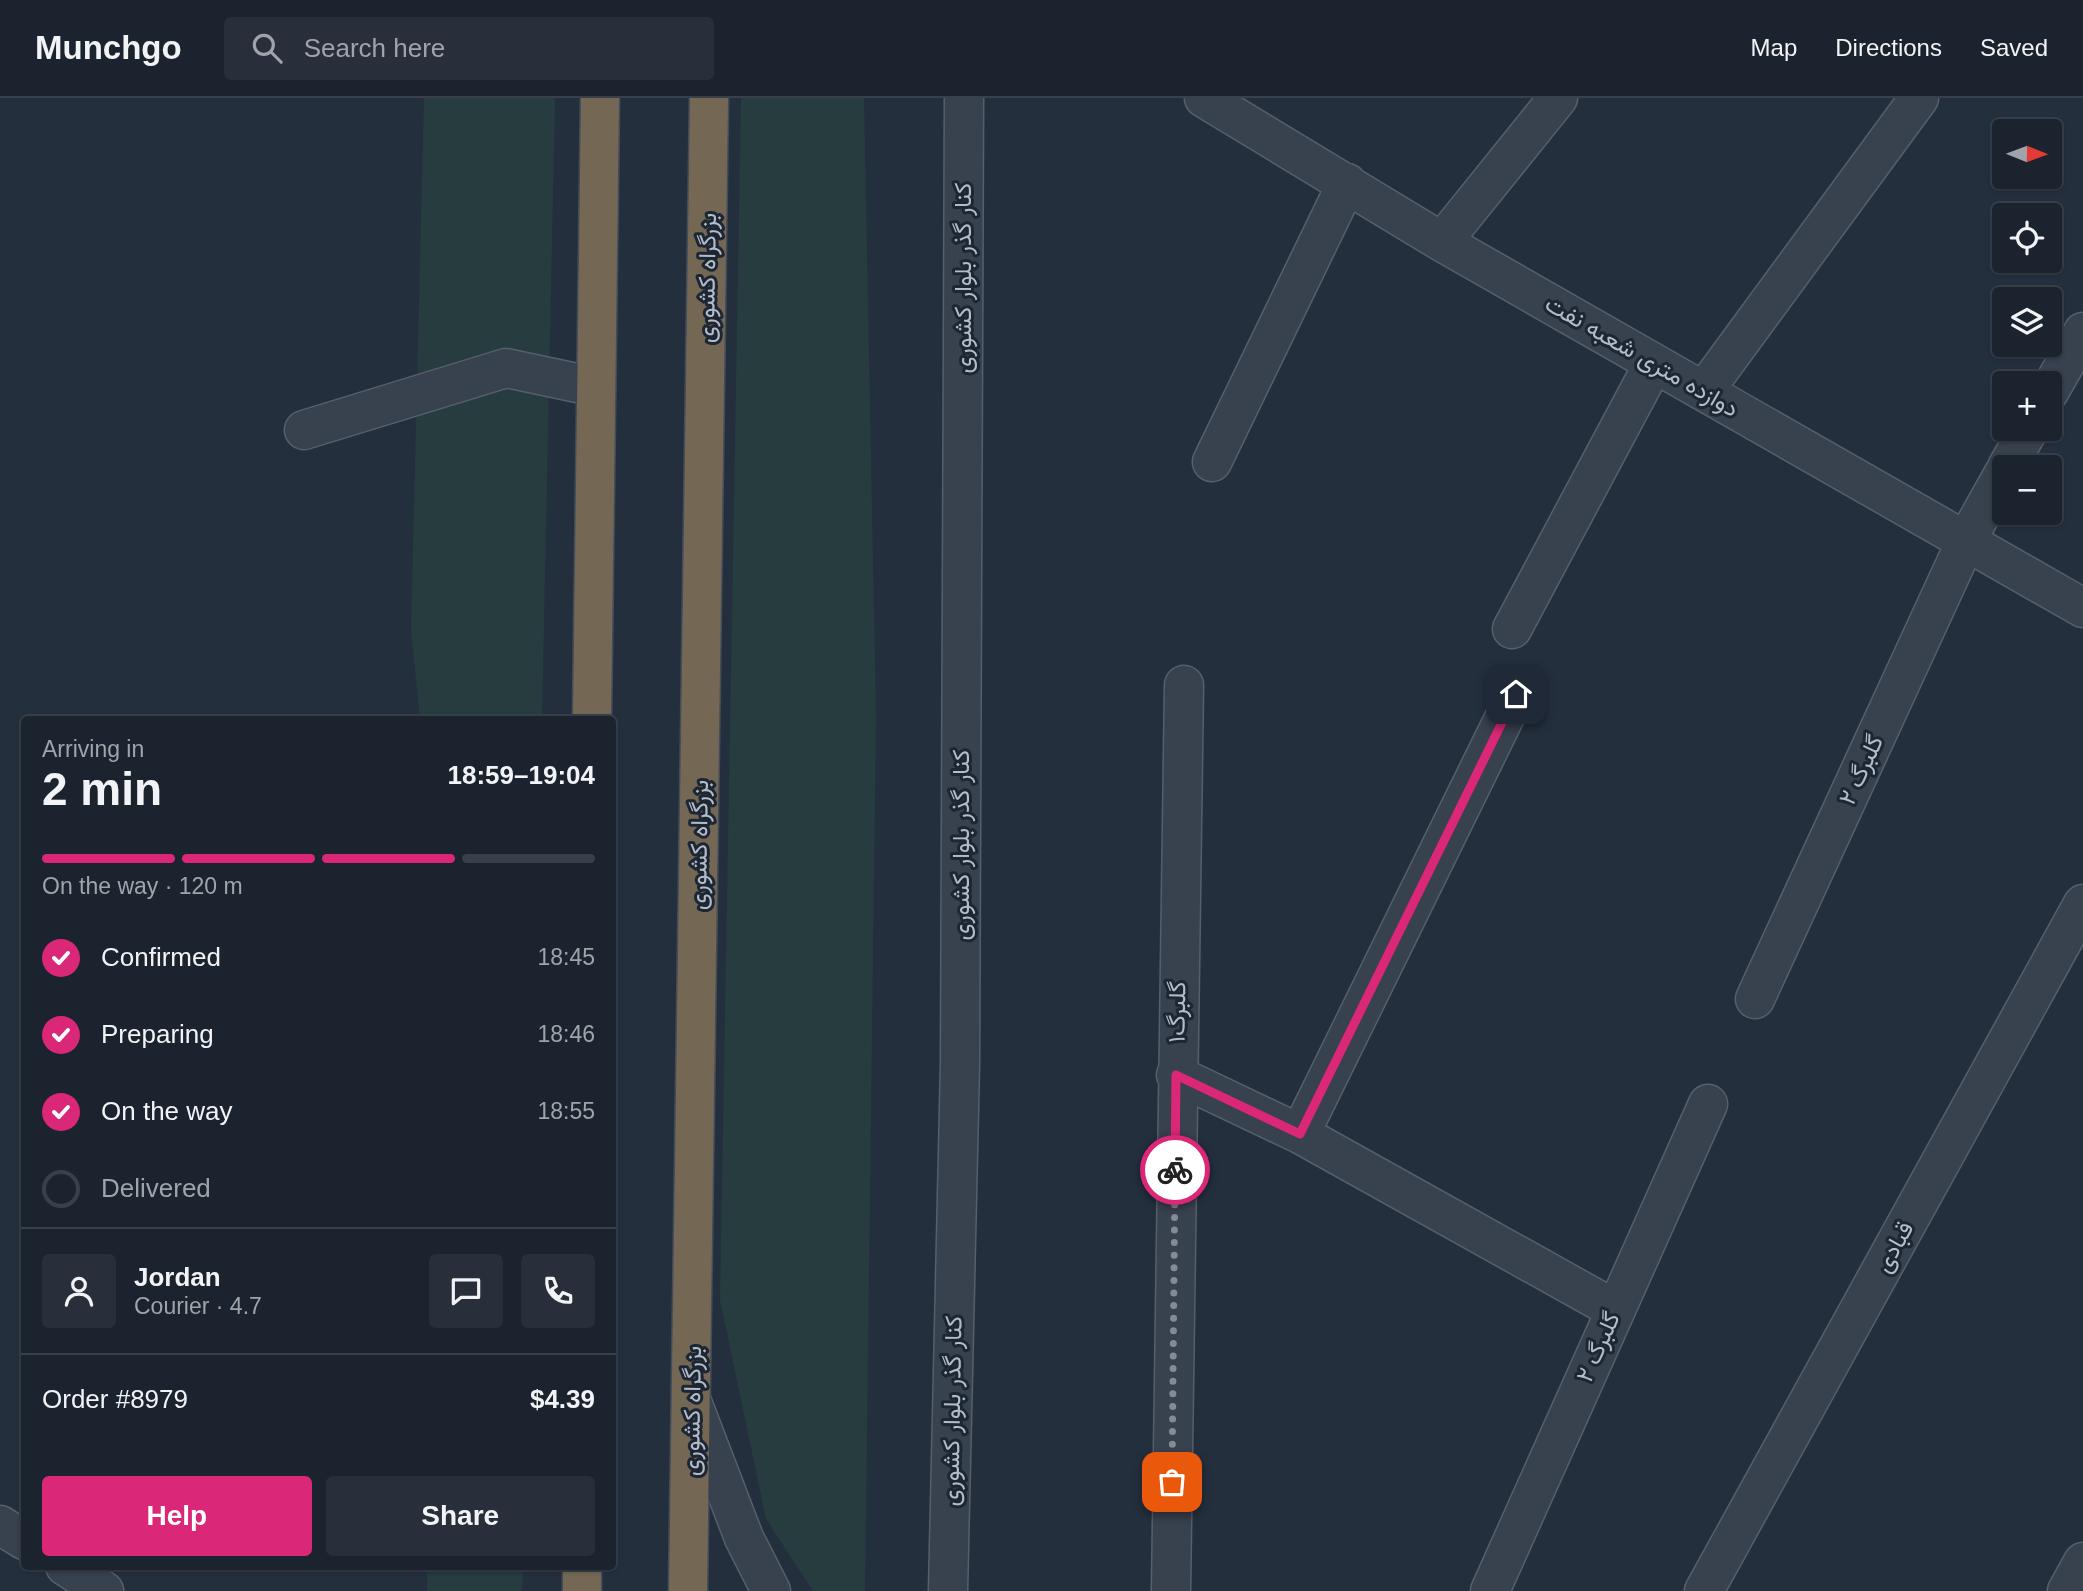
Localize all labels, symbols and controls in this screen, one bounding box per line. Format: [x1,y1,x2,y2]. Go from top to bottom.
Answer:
search box [224,17,714,80]
text: Munchgo [35,29,182,66]
icon: search [248,29,286,67]
text: Search here [304,33,445,63]
text: Map [1751,34,1797,61]
text: Directions [1835,34,1942,61]
text: Saved [1980,34,2048,61]
north arrow [1992,119,2062,189]
map controls [1992,119,2062,525]
street label: کنار گذر بلوار کشوری [949,183,978,373]
button: locate [1992,203,2062,273]
street label: بزرگراه کشوری [692,213,723,343]
button: layers [1992,287,2062,357]
street label: دوازده متری شعبه نفت [1540,289,1744,424]
button: + [1992,371,2062,441]
button: − [1992,455,2062,525]
pin [1486,664,1546,724]
icon: home [1497,675,1535,713]
street label: گلبرگ ۲ [1833,731,1890,810]
text: Arriving in [42,736,144,762]
street label: کنار گذر بلوار کشوری [947,750,976,940]
text: 18:59–19:04 [448,760,595,790]
text: 2 min [42,763,162,815]
street label: بزرگراه کشوری [684,780,715,910]
text: On the way · 120 m [42,873,243,899]
icon: check [42,939,80,977]
text: Confirmed [101,942,221,972]
text: 18:45 [537,944,595,970]
street label: گلبرگ۱ [1162,981,1193,1043]
icon: check [42,1016,80,1054]
text: Preparing [101,1019,214,1049]
text: 18:46 [537,1021,595,1047]
icon: check [42,1093,80,1131]
text: On the way [101,1096,233,1126]
text: 18:55 [537,1098,595,1124]
courier [1140,1135,1210,1205]
icon: bike [1156,1151,1194,1189]
text: Delivered [101,1173,211,1203]
street label: قبادی [1869,1217,1919,1277]
button: person [42,1254,116,1328]
button: chat [429,1254,503,1328]
button: phone [521,1254,595,1328]
text: Jordan [134,1262,221,1292]
text: Courier · 4.7 [134,1293,262,1319]
street label: گلبرگ ۲ [1570,1308,1627,1387]
street label: کنار گذر بلوار کشوری [936,1315,969,1507]
street label: بزرگراه کشوری [677,1346,708,1476]
text: Order #8979 [42,1384,188,1414]
text: $4.39 [530,1384,595,1414]
pin [1142,1452,1202,1512]
icon: bag [1153,1463,1191,1501]
button: Help [42,1476,312,1556]
button: Share [326,1476,595,1556]

